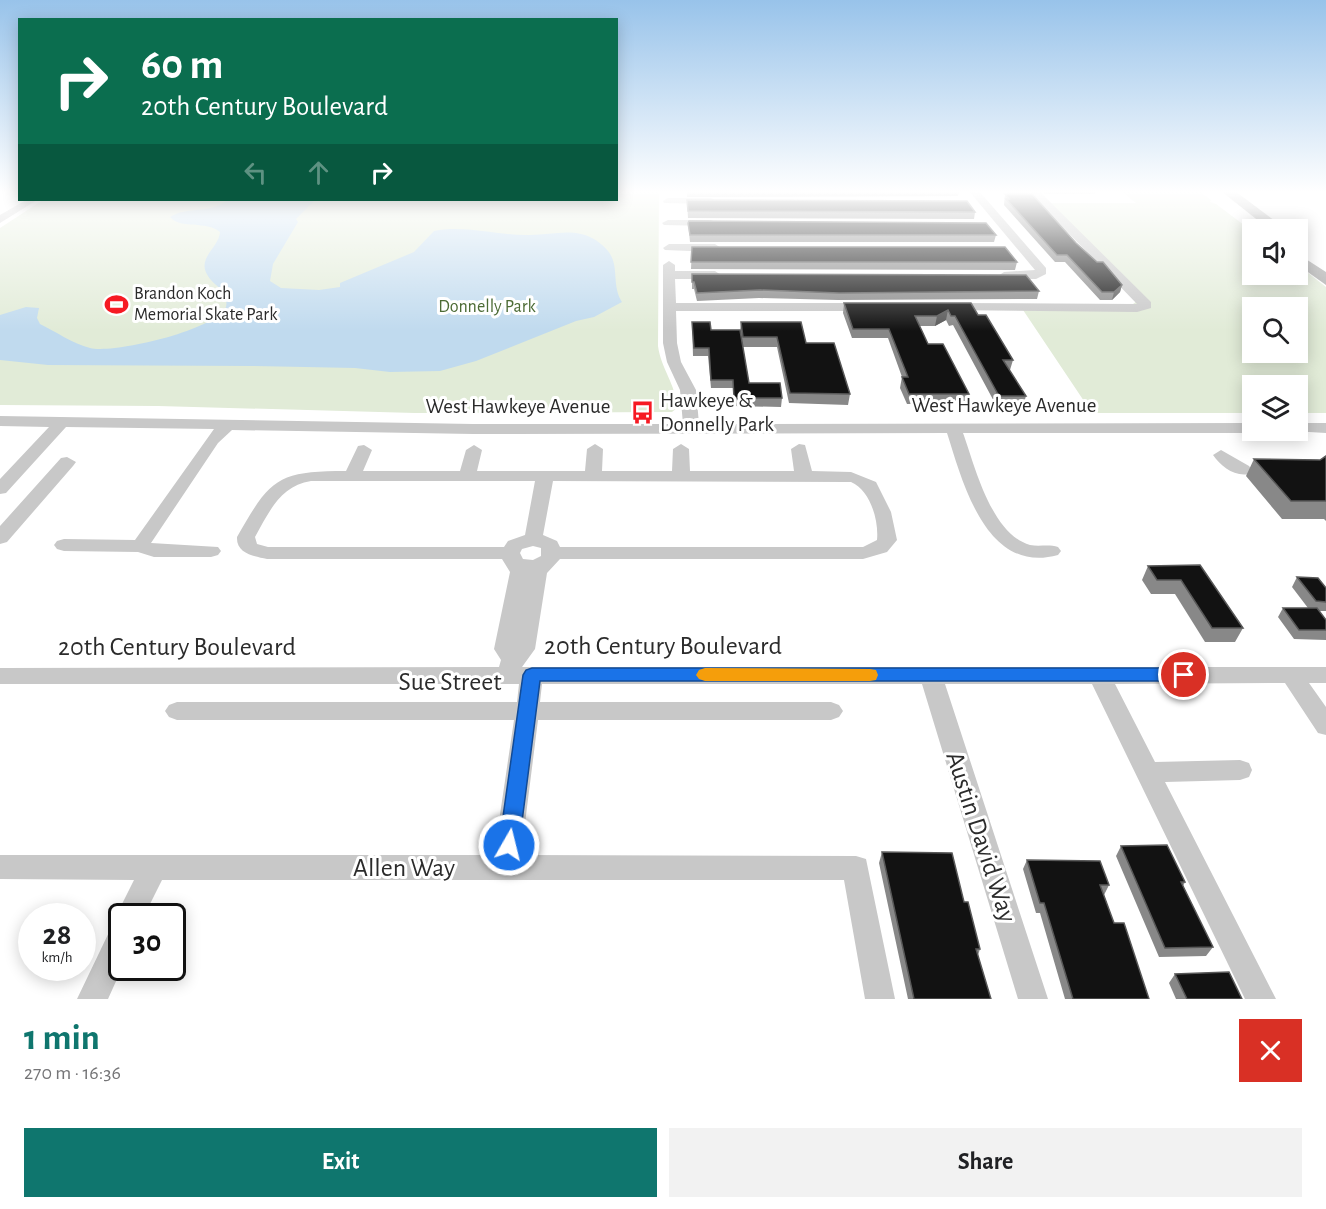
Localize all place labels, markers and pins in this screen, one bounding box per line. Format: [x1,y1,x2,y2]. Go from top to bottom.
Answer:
place label: Brandon Koch Memorial Skate Park [134,285,278,324]
sports icon: Brandon Koch Memorial Skate Park [103,291,129,317]
place label: Hawkeye & Donnelly Park [660,390,774,435]
bus stop icon: Hawkeye & Donnelly Park [629,399,655,425]
pin [1158,649,1209,700]

